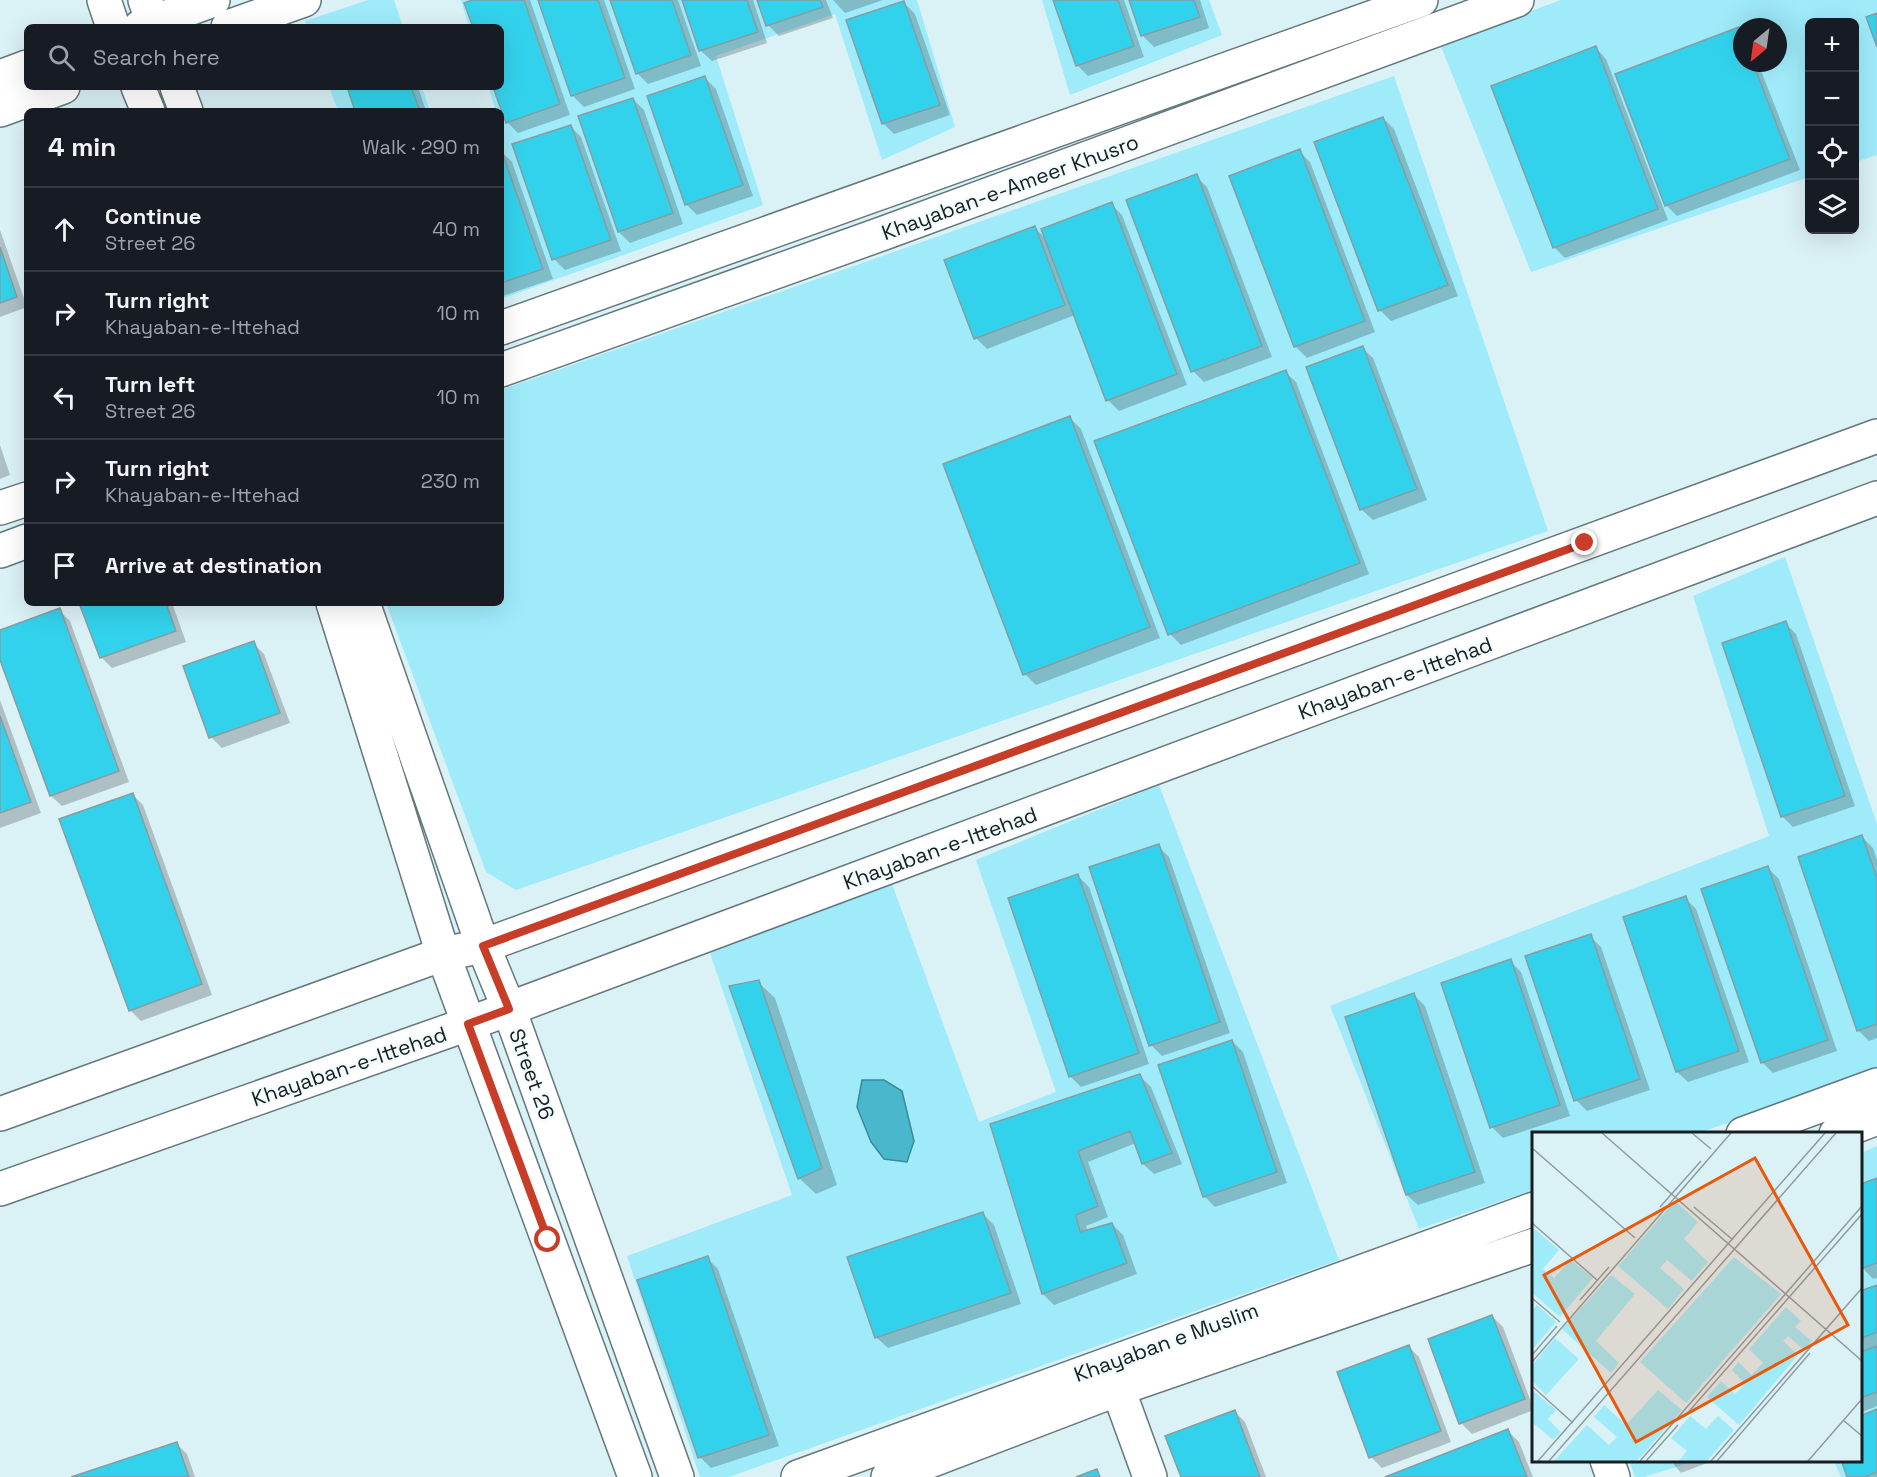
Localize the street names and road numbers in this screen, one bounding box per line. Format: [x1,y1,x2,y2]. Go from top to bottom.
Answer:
street label: Khayaban-e-Ameer Khusro [878,128,1142,246]
street label: Khayaban-e-Ittehad [1294,630,1496,726]
street label: Khayaban-e-Ittehad [839,800,1041,896]
street label: Khayaban-e-Ittehad [248,1020,450,1112]
street label: Street 26 [503,1025,561,1123]
street label: Khayaban e Muslim [1070,1296,1262,1388]

